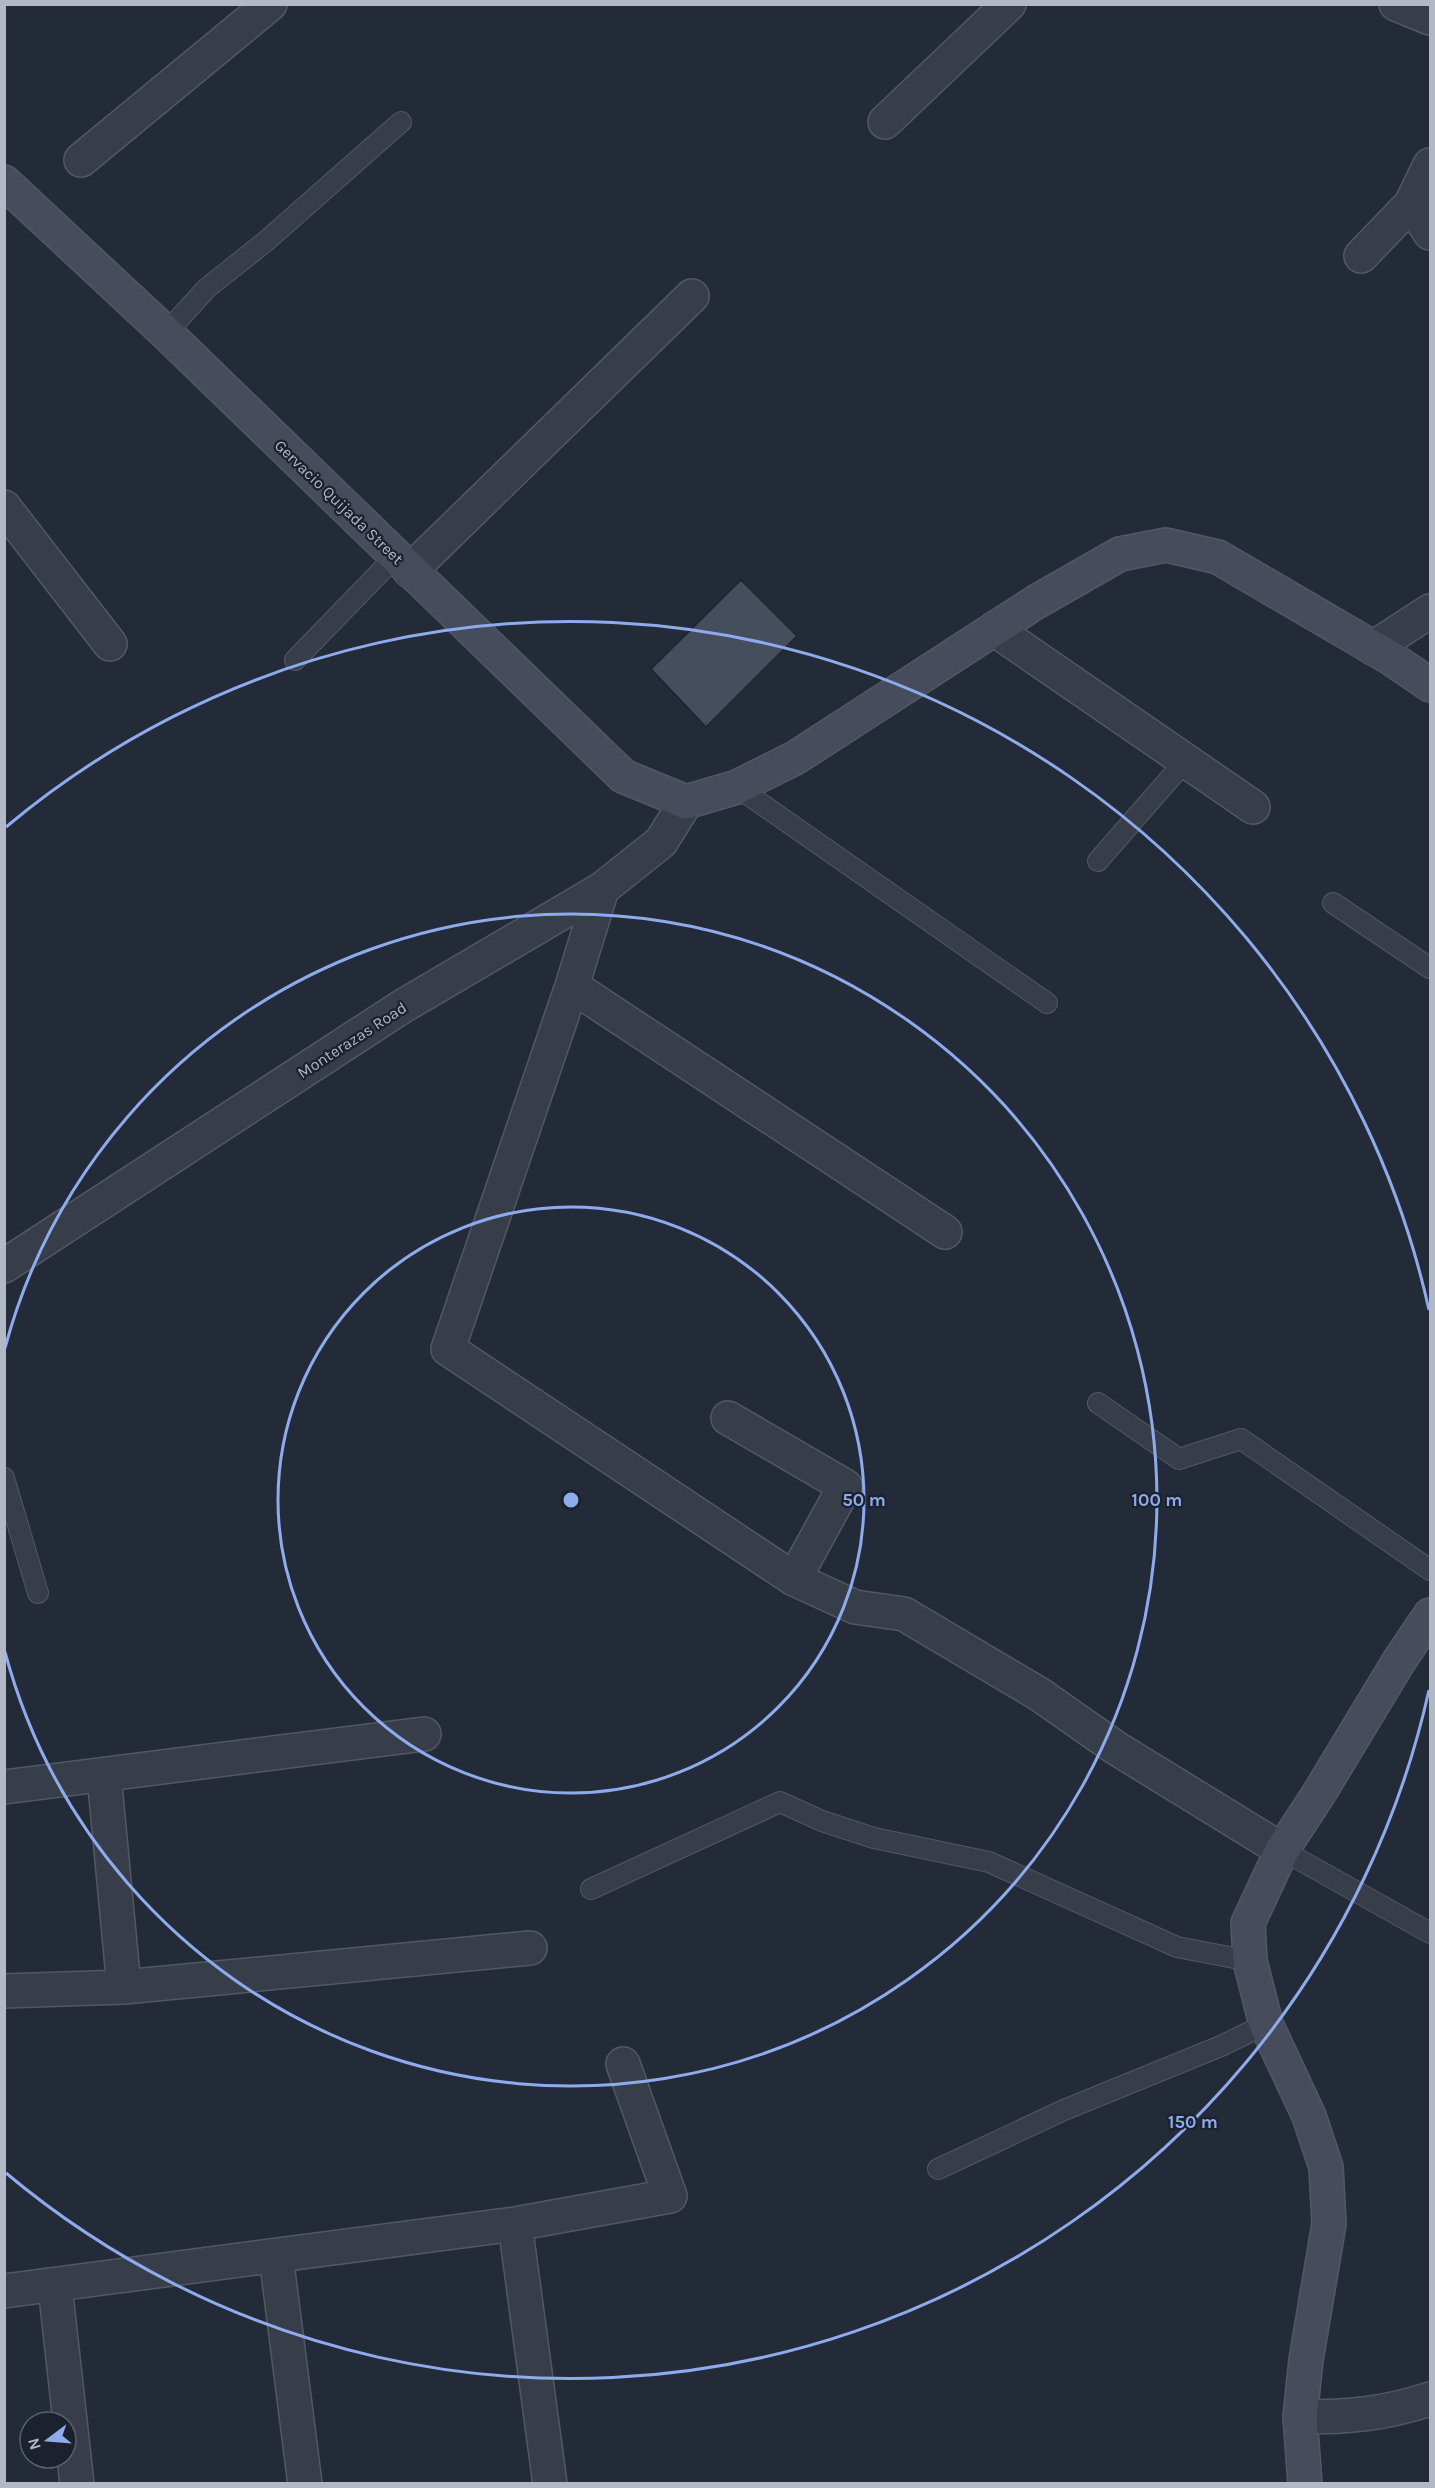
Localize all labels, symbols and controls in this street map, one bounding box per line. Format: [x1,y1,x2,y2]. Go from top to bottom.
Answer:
street label: Gervacio Quijada Street [271,436,407,568]
street label: Monterazas Road [294,998,410,1082]
text: 50 m [842,1489,886,1511]
text: 100 m [1132,1489,1182,1511]
centre of rings [561,1490,581,1510]
text: 150 m [1168,2111,1218,2133]
north arrow [18,2410,78,2470]
text: N [23,2436,45,2452]

